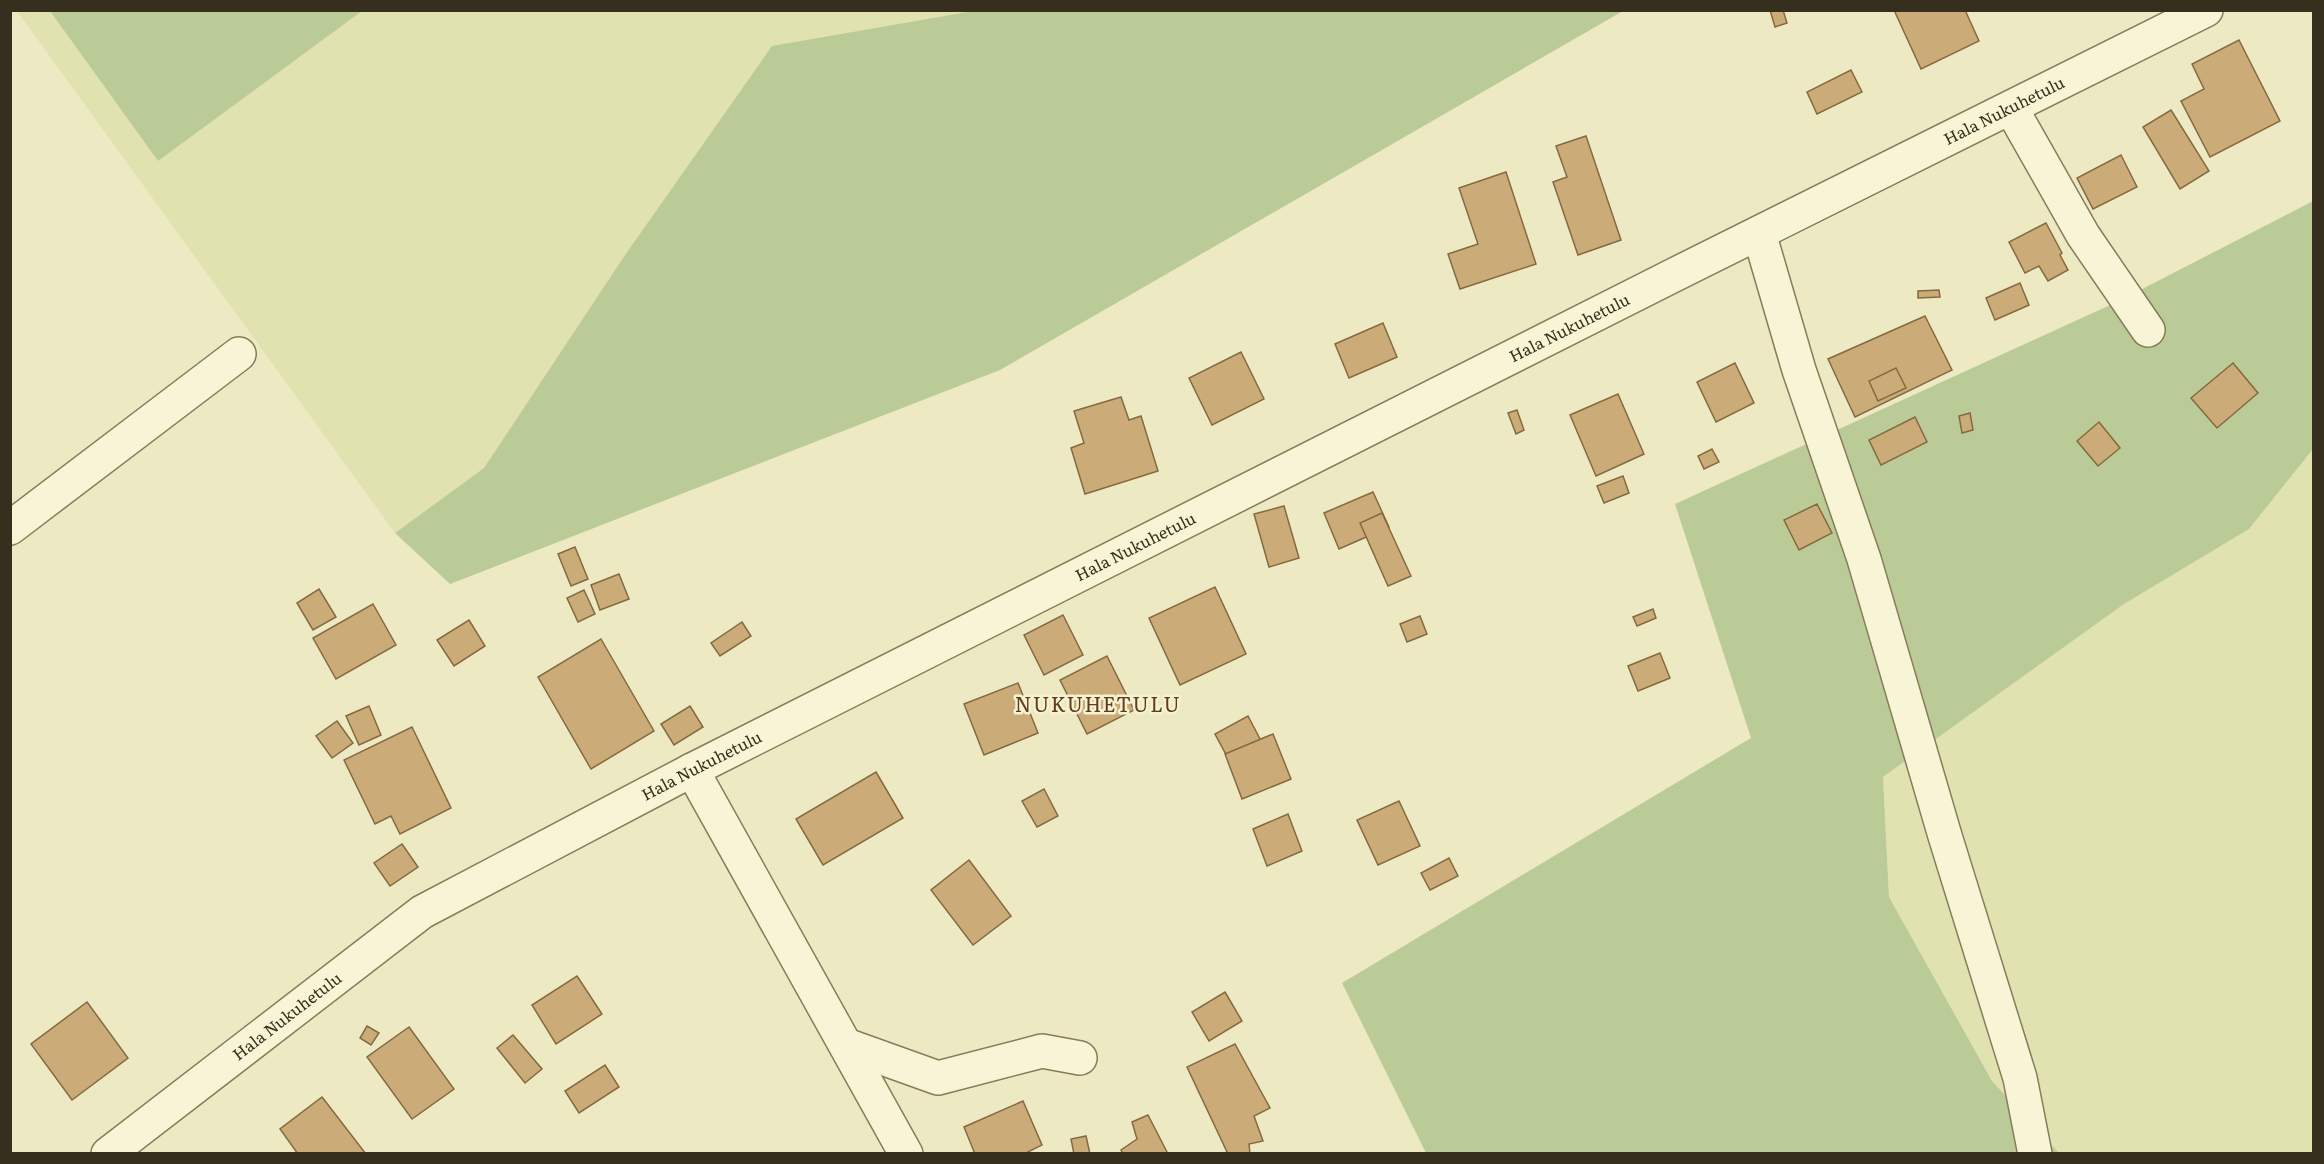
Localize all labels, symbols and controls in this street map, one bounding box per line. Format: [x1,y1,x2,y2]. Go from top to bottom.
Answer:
street label: Hala Nukuhetulu [1939,69,2068,150]
street label: Hala Nukuhetulu [1504,286,1633,367]
street label: Hala Nukuhetulu [1070,505,1199,586]
district label: NUKUHETULU [1015,688,1181,718]
street label: Hala Nukuhetulu [637,724,765,806]
street label: Hala Nukuhetulu [227,965,346,1065]

